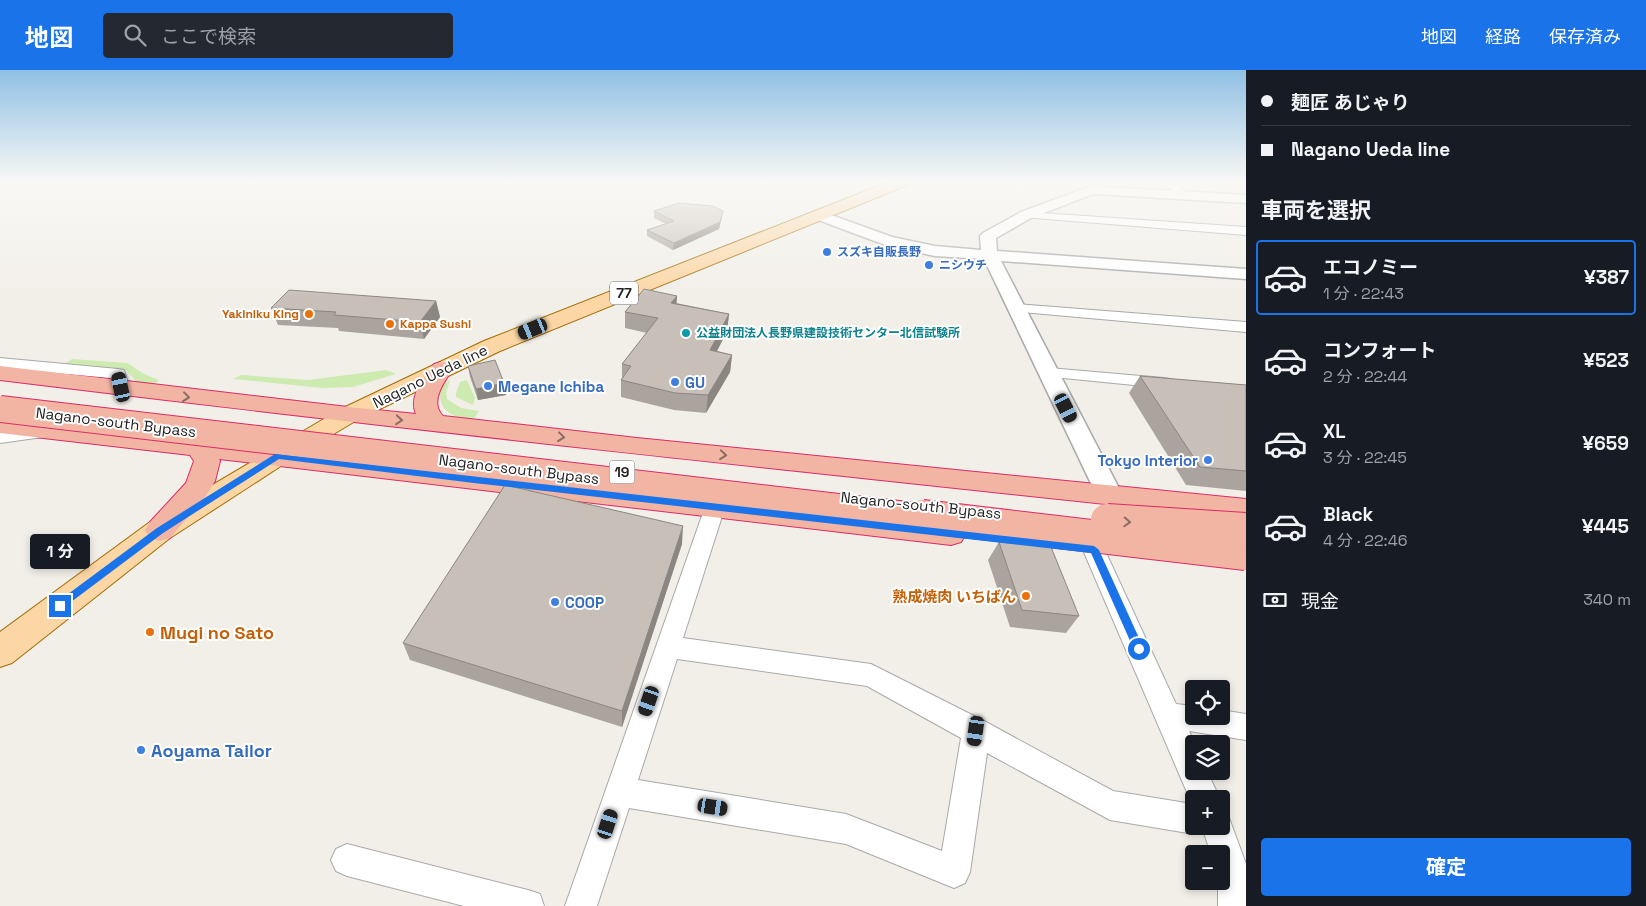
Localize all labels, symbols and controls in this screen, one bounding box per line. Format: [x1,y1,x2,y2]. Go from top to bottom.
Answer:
search box [103,13,453,58]
icon: search [121,21,149,49]
text: 地図 [25,22,73,53]
text: ここで検索 [161,24,256,49]
text: 地図 [1421,25,1457,48]
text: 経路 [1485,25,1521,48]
text: 保存済み [1549,25,1621,48]
text: 麺匠 あじゃり [1291,90,1410,115]
text: Nagano Ueda line [1291,137,1450,162]
text: 車両を選択 [1261,196,1371,224]
place label: スズキ自販長野 [837,244,921,260]
marker: スズキ自販長野 [821,246,833,258]
icon: car [1263,255,1308,300]
text: エコノミー [1323,255,1418,280]
place label: ニシウチ [939,257,987,273]
marker: ニシウチ [923,259,935,271]
text: ¥387 [1584,265,1629,290]
road number: 77 [610,282,638,304]
text: 1 分 · 22:43 [1323,283,1404,304]
place label: Yakiniku King [222,306,299,322]
marker: Yakiniku King [303,308,315,320]
place label: Kappa Sushi [400,316,471,332]
car [516,316,549,342]
marker: Kappa Sushi [384,318,396,330]
place label: 公益財団法人長野県建設技術センター北信試験所 [696,325,960,341]
marker: 公益財団法人長野県建設技術センター北信試験所 [680,327,692,339]
icon: car [1263,338,1308,383]
text: コンフォート [1323,338,1436,363]
street label: Nagano Ueda line [369,340,491,412]
text: ¥523 [1583,348,1629,373]
text: 2 分 · 22:44 [1323,366,1407,387]
car [110,371,131,403]
place label: GU [685,373,705,392]
marker: GU [669,376,681,388]
place label: Megane Ichiba [498,377,604,396]
marker: Megane Ichiba [482,380,494,392]
one-way arrow [182,391,190,402]
car [1052,391,1079,425]
street label: Nagano-south Bypass [35,403,197,441]
one-way arrow [396,414,404,425]
text: XL [1323,419,1346,444]
icon: car [1263,421,1308,466]
one-way arrow [557,431,565,442]
text: ¥659 [1582,431,1629,456]
text: 3 分 · 22:45 [1323,447,1407,468]
one-way arrow [719,449,727,460]
street label: Nagano-south Bypass [438,450,600,488]
place label: Tokyo Interior [1097,451,1198,470]
marker: Tokyo Interior [1202,454,1214,466]
road number: 19 [610,461,634,484]
street label: Nagano-south Bypass [840,487,1002,523]
text: Black [1323,502,1373,527]
icon: car [1263,504,1308,549]
text: ¥445 [1582,514,1629,539]
one-way arrow [1123,516,1131,527]
text: 4 分 · 22:46 [1323,530,1407,551]
callout: 1 分 [30,534,90,568]
text: 1 分 [46,541,74,562]
icon: cash [1261,586,1289,614]
place label: 熟成焼肉 いちばん [892,587,1016,606]
text: 現金 [1301,589,1339,614]
text: 340 m [1583,589,1631,610]
marker: 熟成焼肉 いちばん [1020,590,1032,602]
place label: COOP [565,593,604,612]
route end [49,595,71,617]
marker: COOP [549,596,561,608]
place label: Mugi no Sato [160,621,274,644]
marker: Mugi no Sato [144,626,156,638]
route start [1128,638,1150,660]
map controls [1185,680,1230,890]
button: locate [1185,680,1230,725]
car [637,684,660,718]
car [966,715,985,747]
button: layers [1185,735,1230,780]
place label: Aoyama Tailor [151,739,272,762]
marker: Aoyama Tailor [135,744,147,756]
button: + [1185,790,1230,835]
car [697,797,728,817]
car [596,807,619,841]
button: 確定 [1261,838,1631,896]
button: − [1185,845,1230,890]

